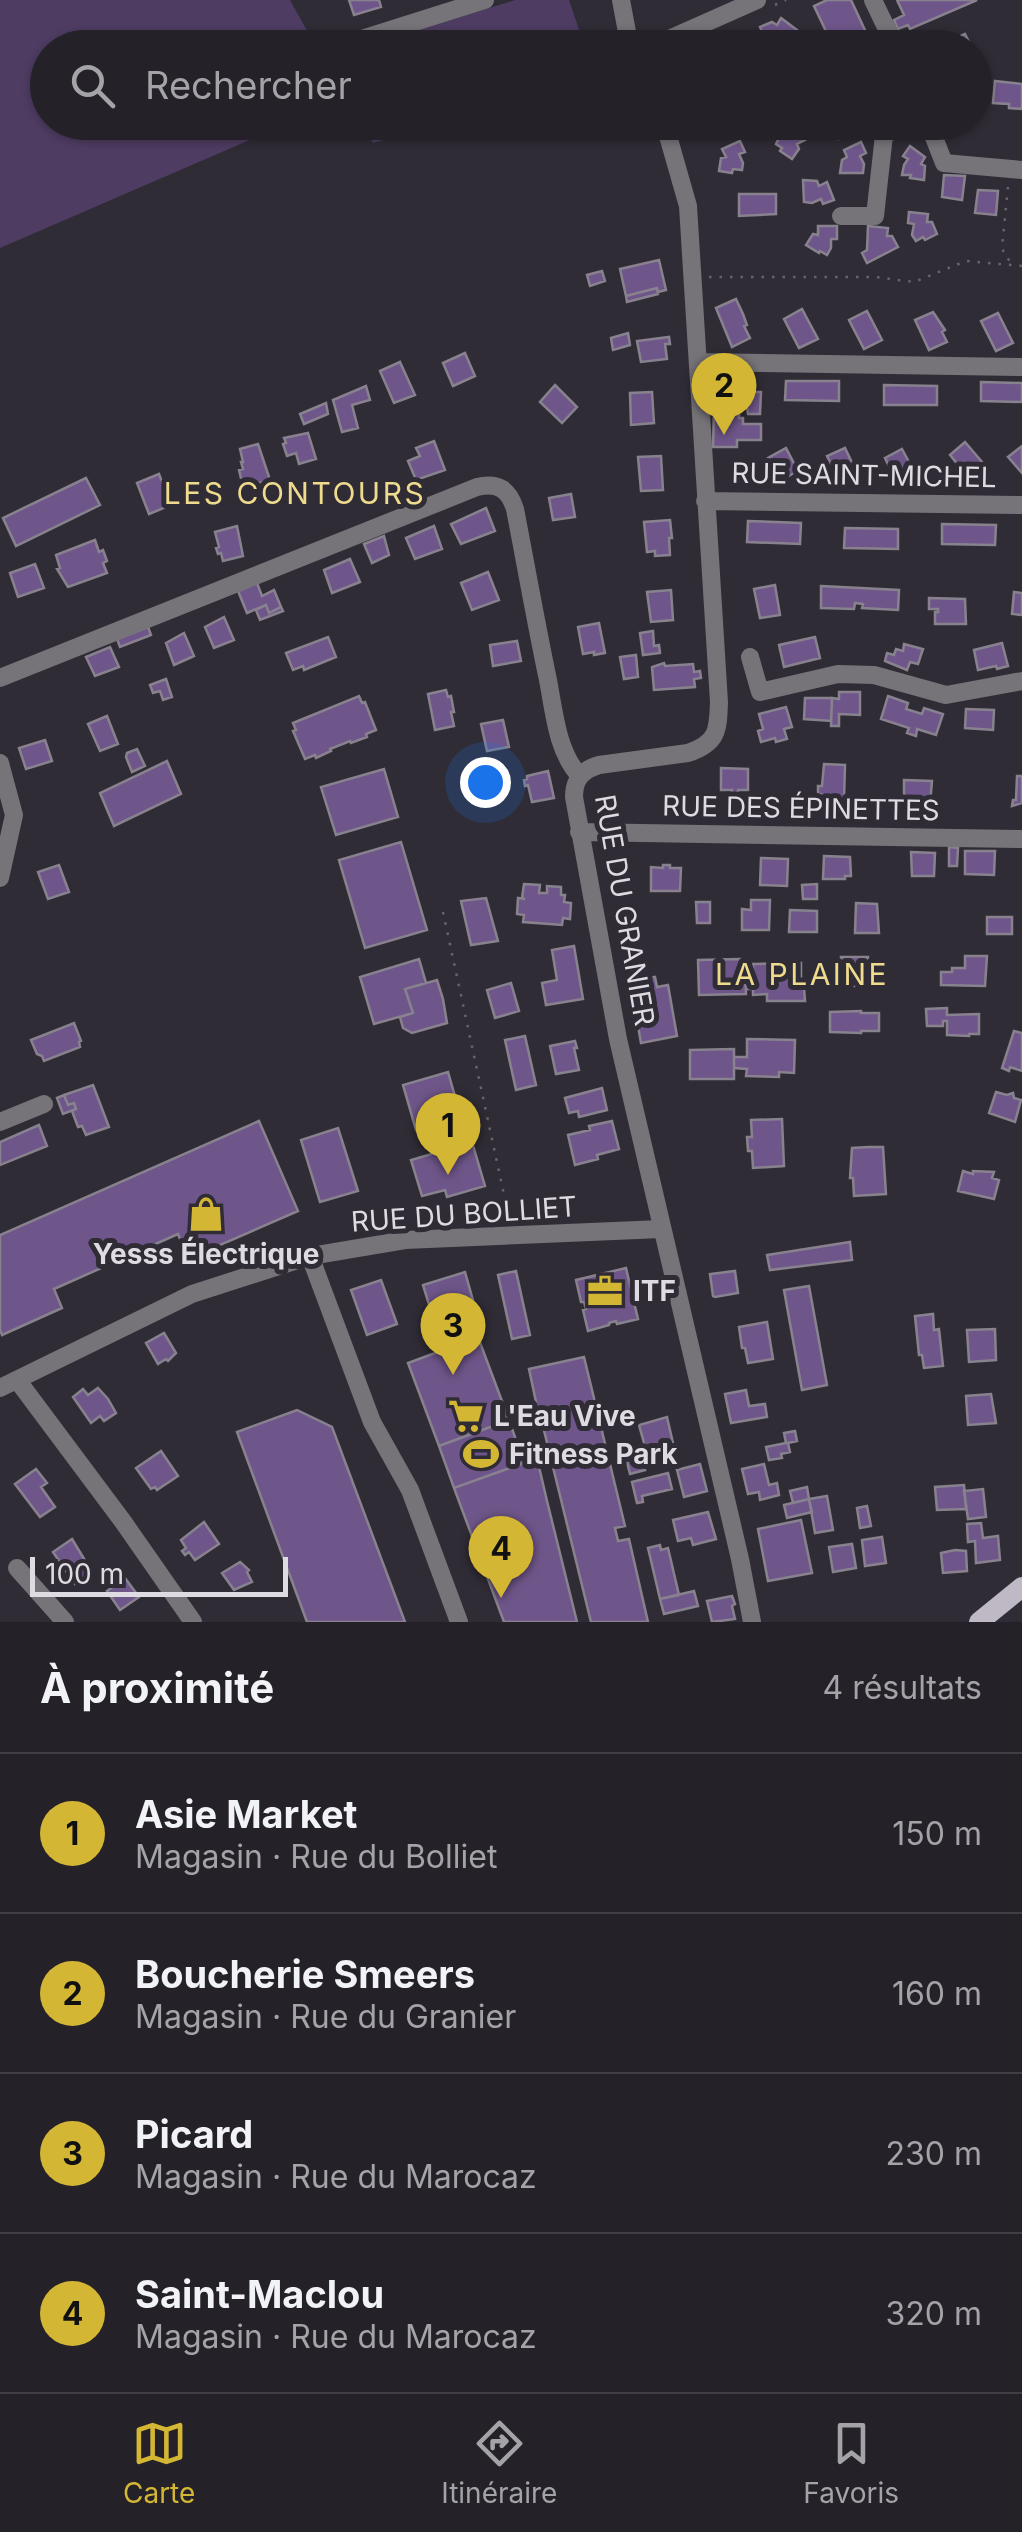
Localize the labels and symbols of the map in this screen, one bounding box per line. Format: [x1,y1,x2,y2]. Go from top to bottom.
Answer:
pin: 2 [692,352,756,435]
street label: RUE SAINT-MICHEL [731,456,997,494]
district label: LES CONTOURS [164,475,426,511]
your location [460,757,511,808]
street label: RUE DES ÉPINETTES [662,788,940,827]
street label: RUE DU GRANIER [588,792,662,1028]
district label: LA PLAINE [715,956,889,992]
pin: 1 [416,1092,480,1175]
street label: RUE DU BOLLIET [350,1189,578,1239]
shop icon: Yesss Électrique [187,1195,225,1233]
place label: Yesss Électrique [93,1236,319,1271]
office icon: ITF [586,1272,624,1310]
place label: ITF [633,1274,676,1308]
pin: 3 [420,1292,486,1375]
supermarket icon: L'Eau Vive [447,1397,485,1435]
place label: L'Eau Vive [494,1399,636,1433]
sports icon: Fitness Park [462,1435,500,1473]
place label: Fitness Park [509,1437,678,1471]
pin: 4 [468,1516,534,1598]
scale bar [30,1552,288,1596]

